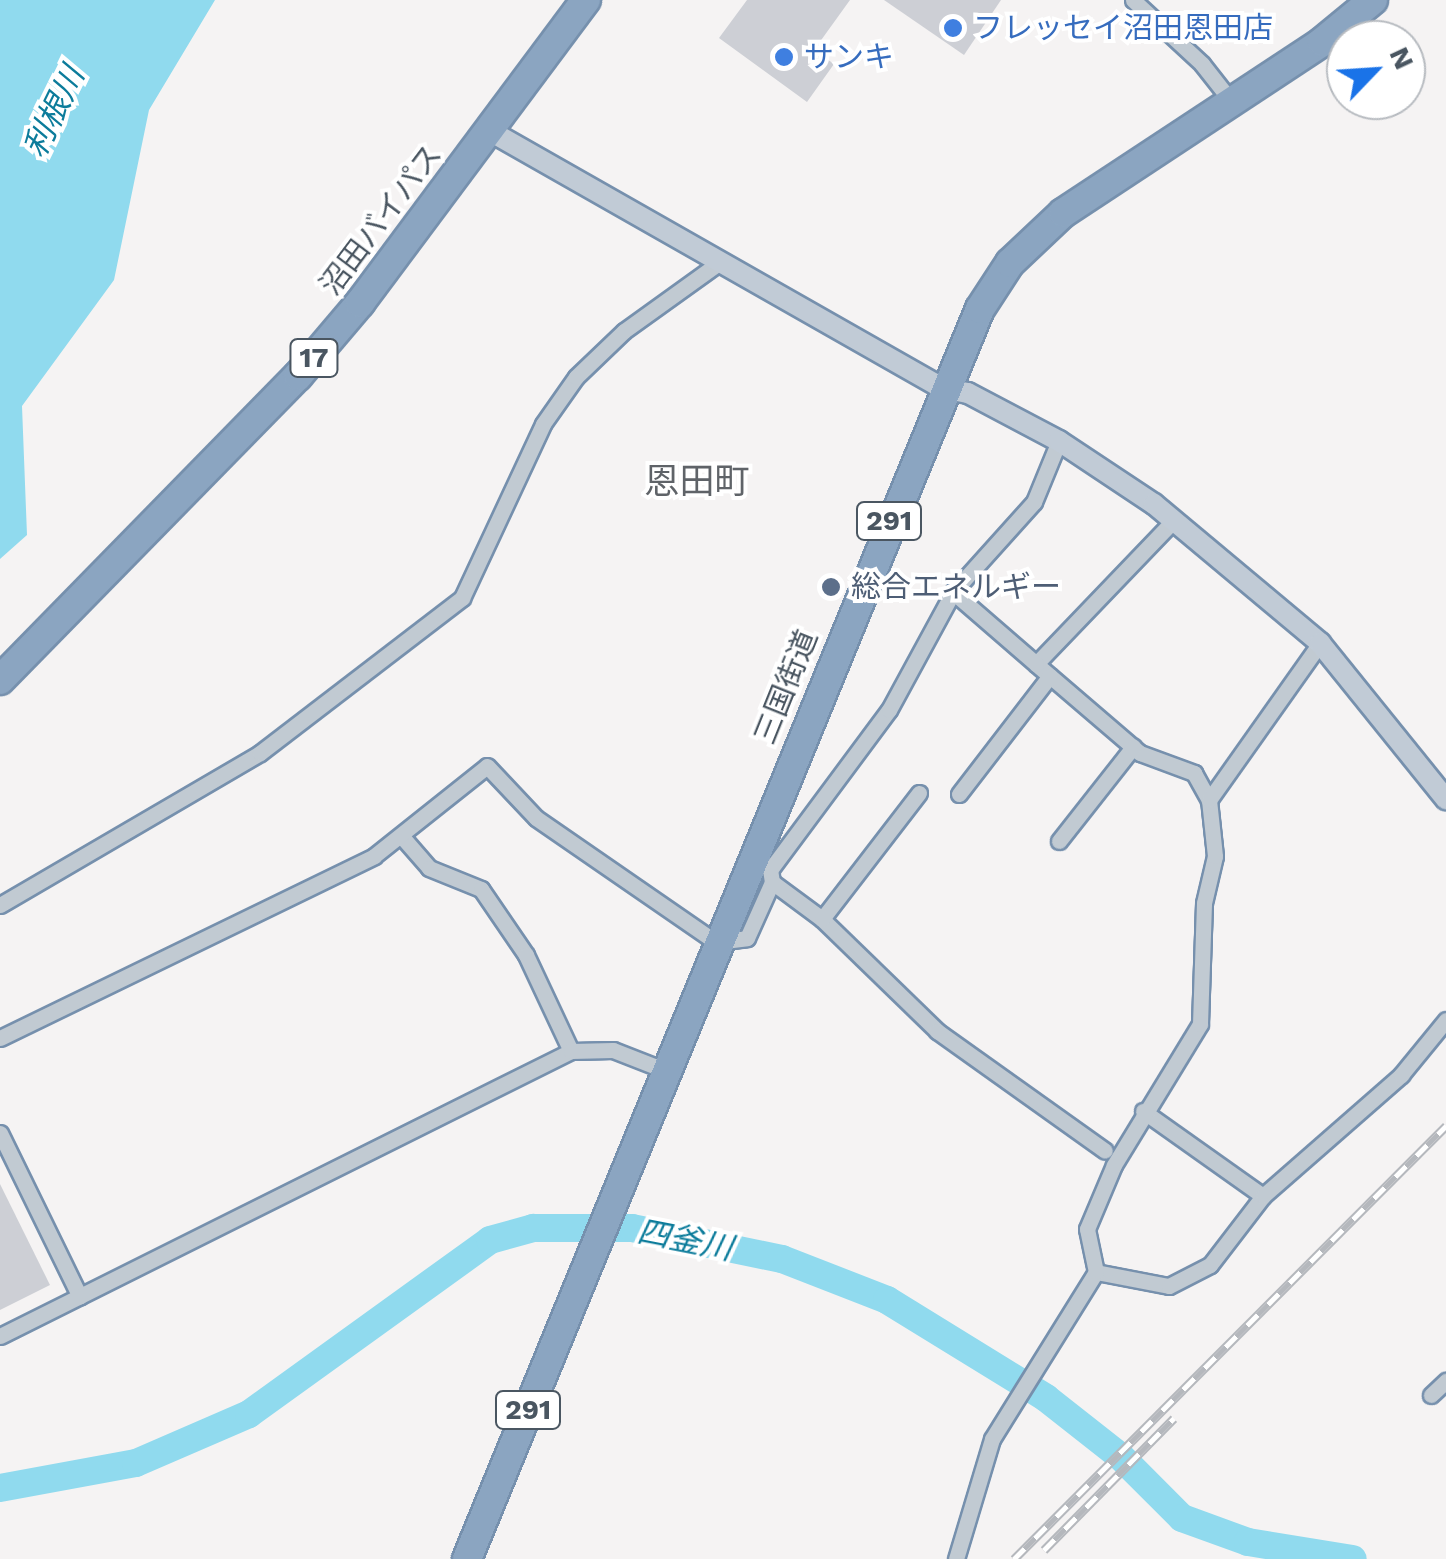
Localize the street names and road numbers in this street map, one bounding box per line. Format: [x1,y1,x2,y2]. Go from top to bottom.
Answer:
street label: 沼田バイパス [312,137,450,303]
road number: 17 [289,335,339,381]
road number: 291 [854,498,924,544]
street label: 三国街道 [747,625,825,749]
road number: 291 [493,1387,563,1433]

